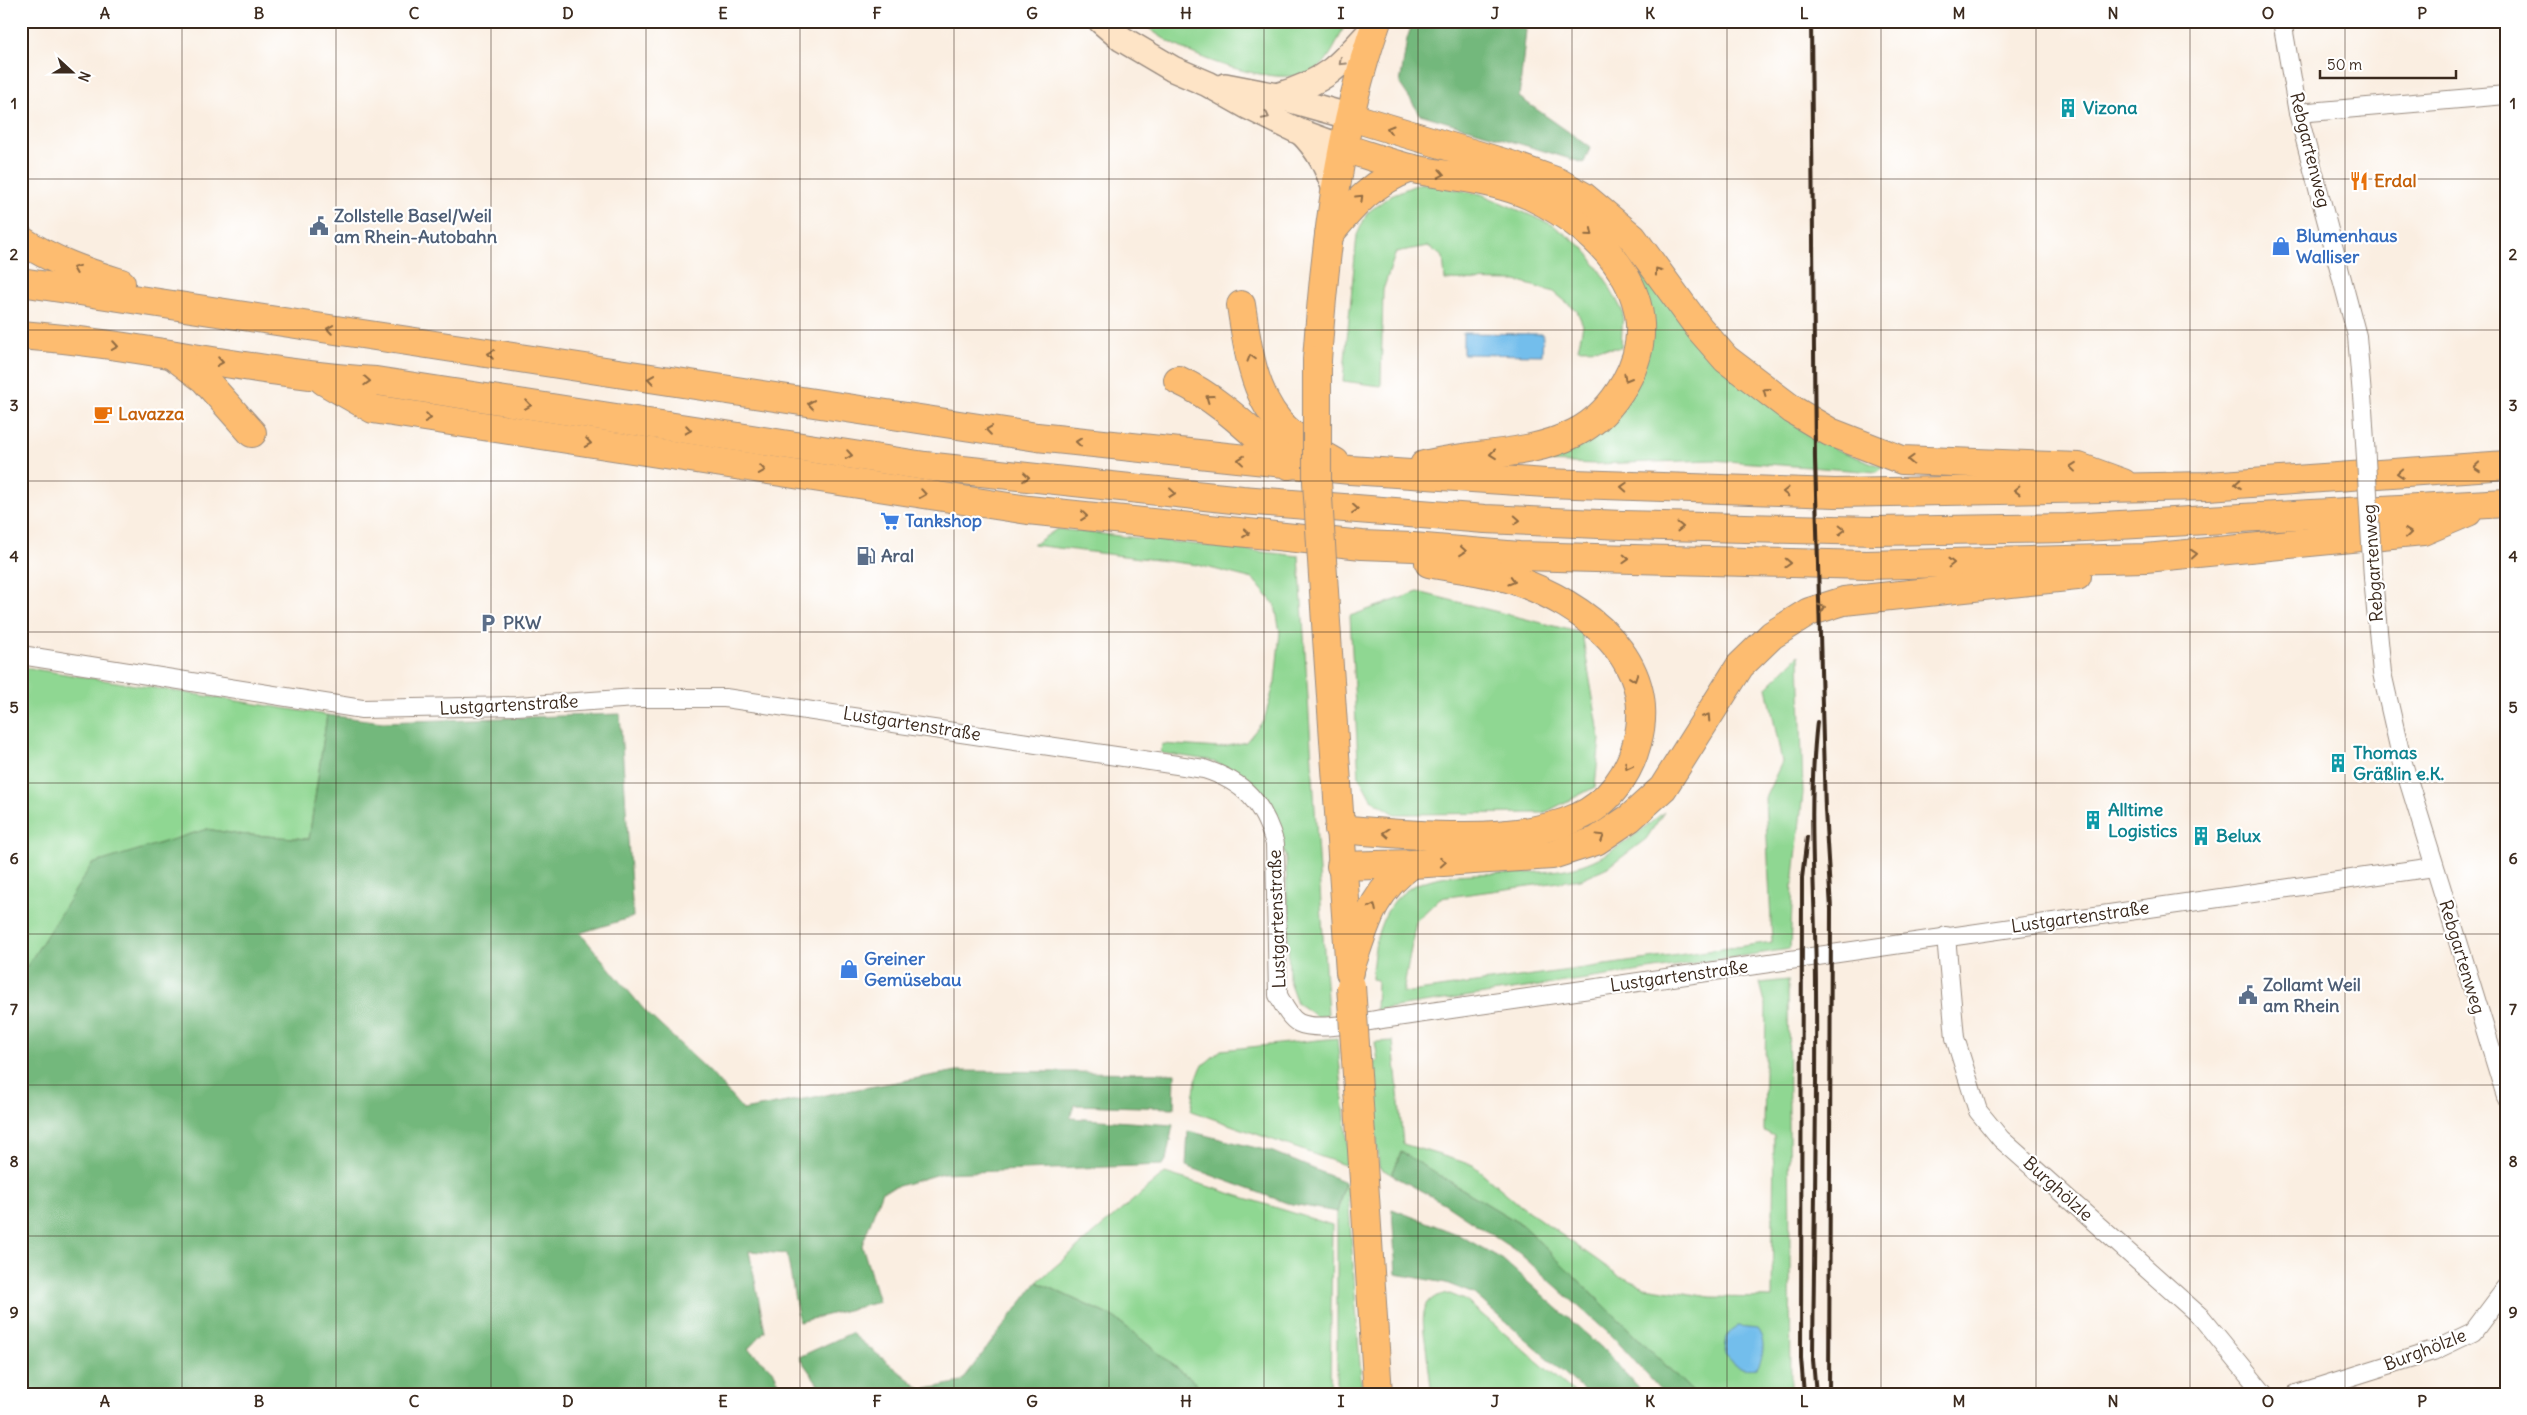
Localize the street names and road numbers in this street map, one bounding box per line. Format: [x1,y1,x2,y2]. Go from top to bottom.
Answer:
street label: Rebgartenweg [2285,90,2336,210]
street label: Rebgartenweg [2357,503,2388,623]
street label: Lustgartenstraße [439,689,579,720]
street label: Lustgartenstraße [842,701,983,746]
street label: Lustgartenstraße [1263,849,1290,989]
street label: Lustgartenstraße [2009,895,2150,938]
street label: Rebgartenweg [2434,897,2491,1017]
street label: Lustgartenstraße [1608,954,1749,997]
street label: Burghölzle [2019,1151,2098,1226]
street label: Burghölzle [2380,1323,2469,1376]

